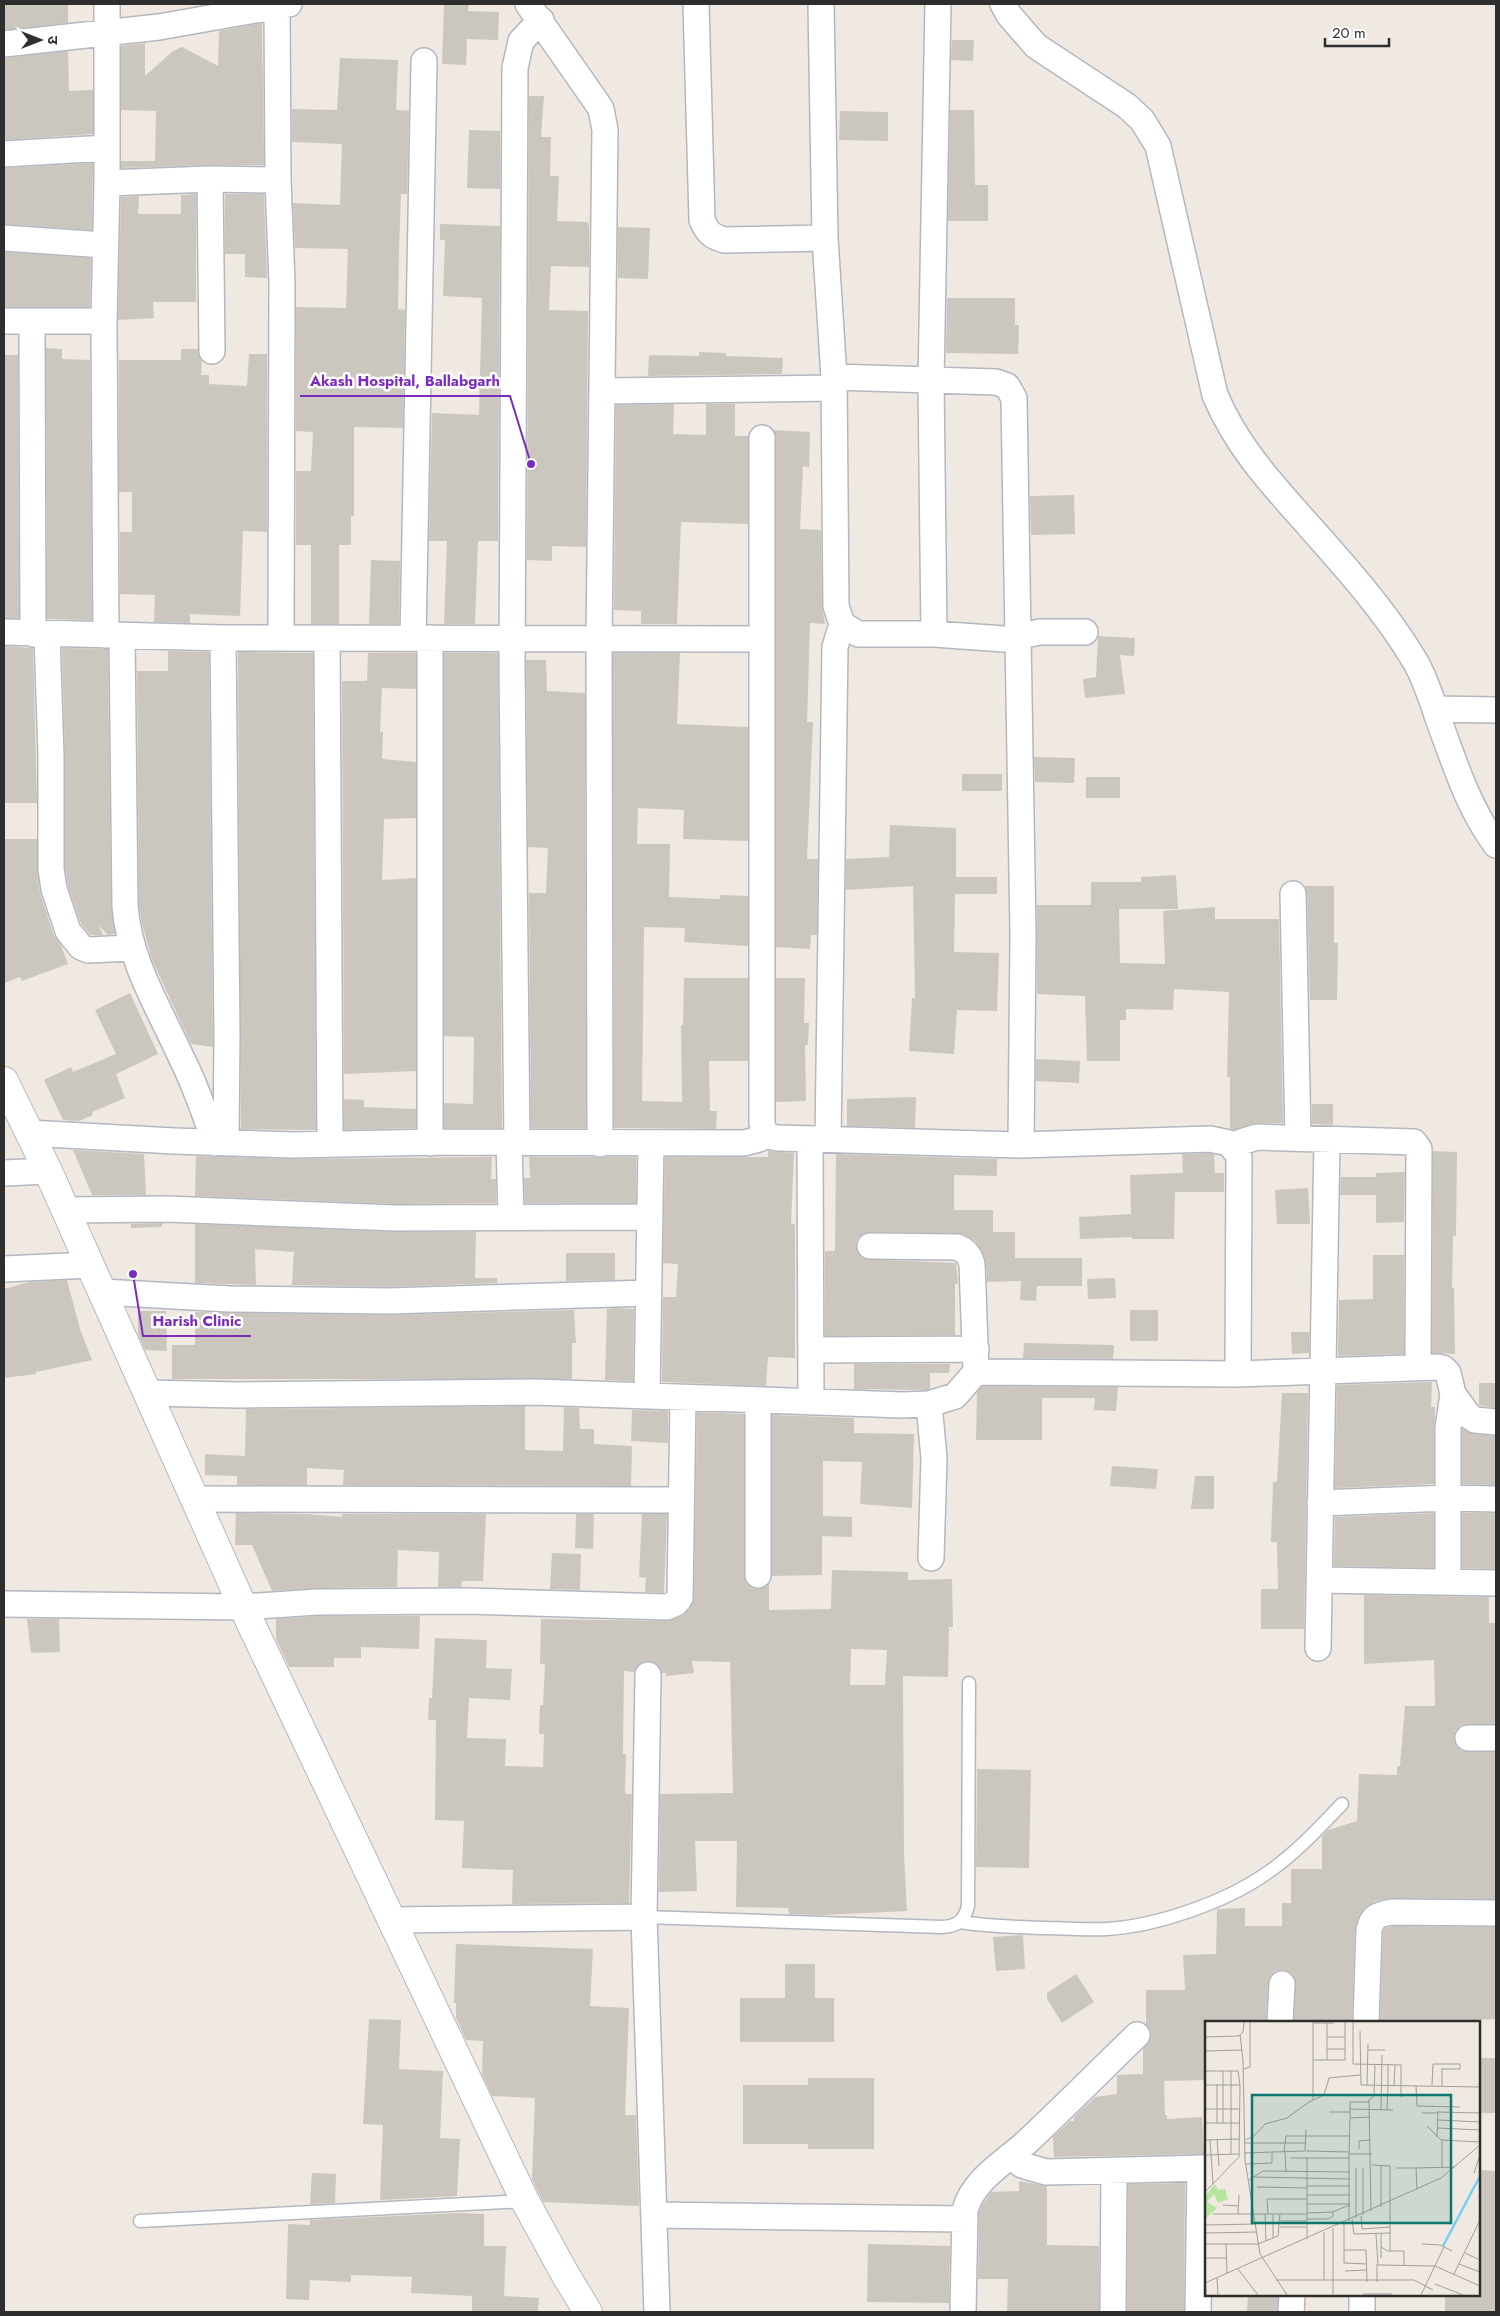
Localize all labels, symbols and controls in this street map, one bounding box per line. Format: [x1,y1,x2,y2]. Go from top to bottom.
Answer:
north arrow [15,15,65,65]
scale bar [1325,15,1389,47]
text: 20 m [1332,22,1366,44]
text: उ [43,36,63,45]
callout: Akash Hospital, Ballabgarh [300,366,510,396]
text: Akash Hospital, Ballabgarh [309,370,500,392]
callout: Harish Clinic [143,1306,251,1336]
text: Harish Clinic [153,1310,241,1332]
inset map [1205,2021,1480,2296]

